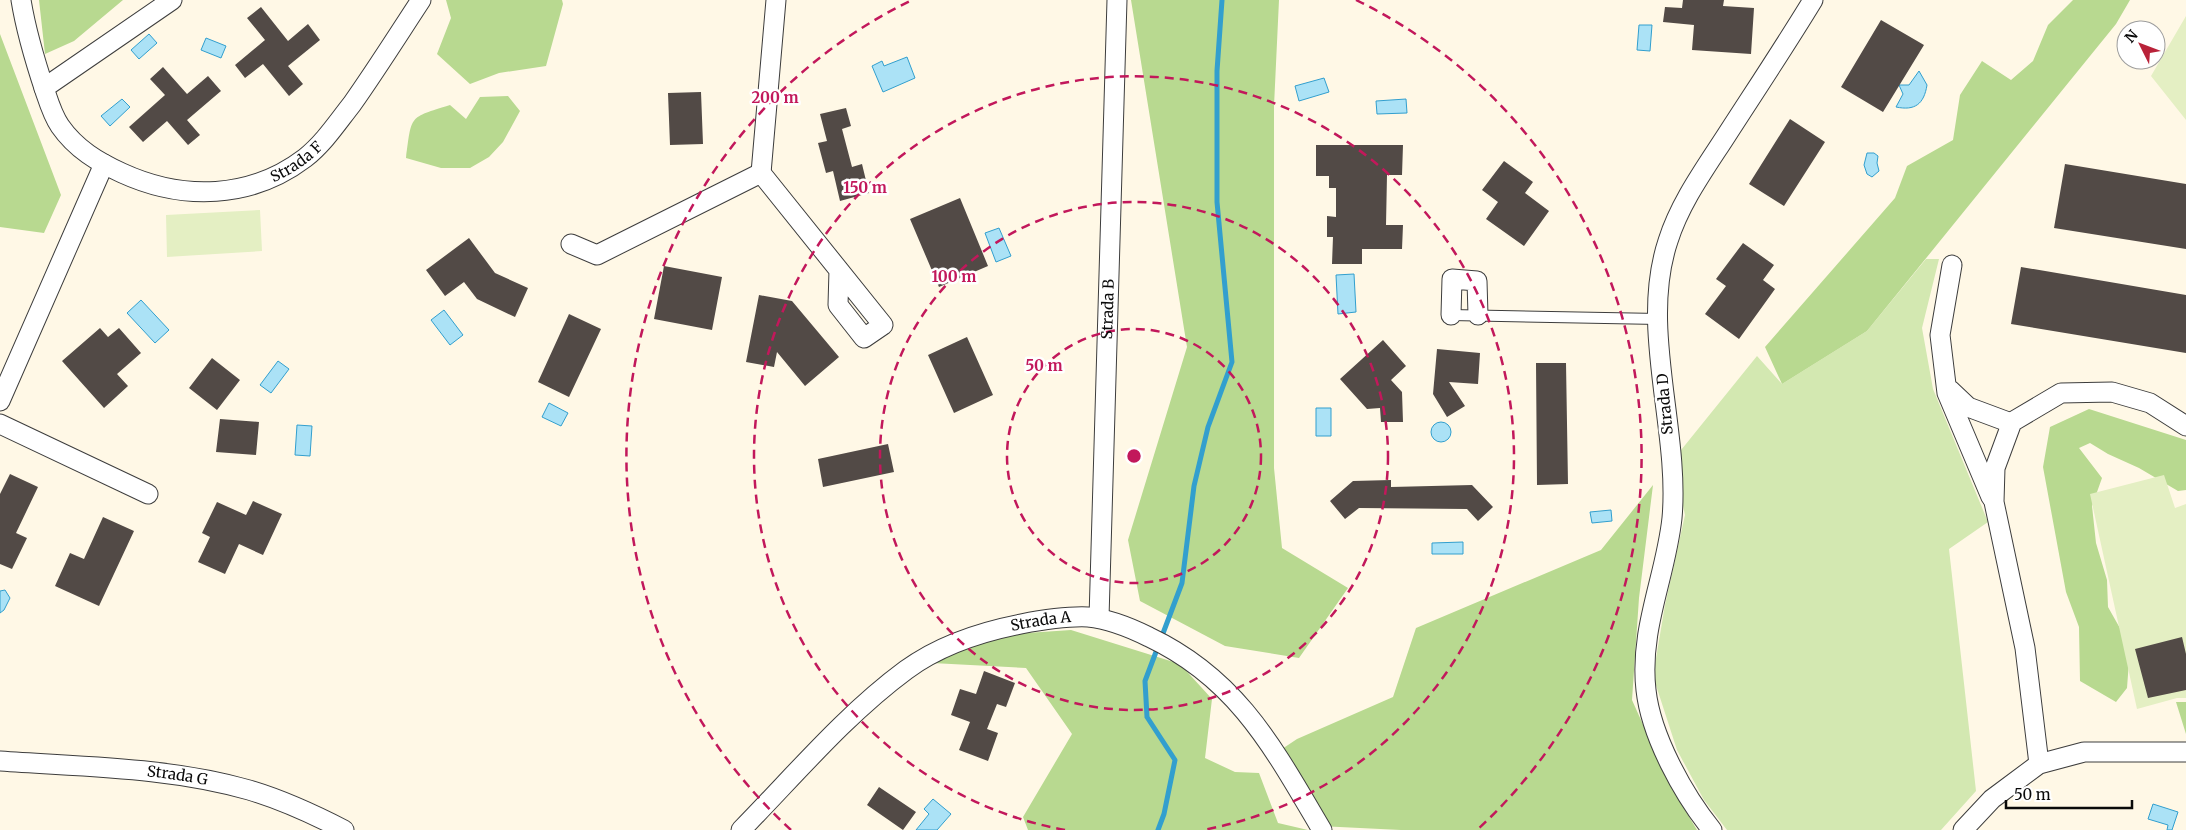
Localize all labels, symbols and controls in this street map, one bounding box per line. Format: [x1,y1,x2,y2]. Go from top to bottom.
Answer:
north arrow [2116,20,2166,70]
text: N [2121,26,2142,46]
text: 200 m [751,88,799,107]
street label: Strada F [267,137,326,186]
text: 150 m [843,178,887,197]
text: 100 m [932,267,976,286]
street label: Strada B [1097,279,1118,340]
text: 50 m [1025,356,1063,375]
street label: Strada D [1652,373,1677,435]
centre of rings [1125,447,1143,465]
street label: Strada A [1009,607,1072,635]
street label: Strada G [146,761,209,789]
scale bar [2006,778,2132,810]
text: 50 m [2014,785,2051,804]

